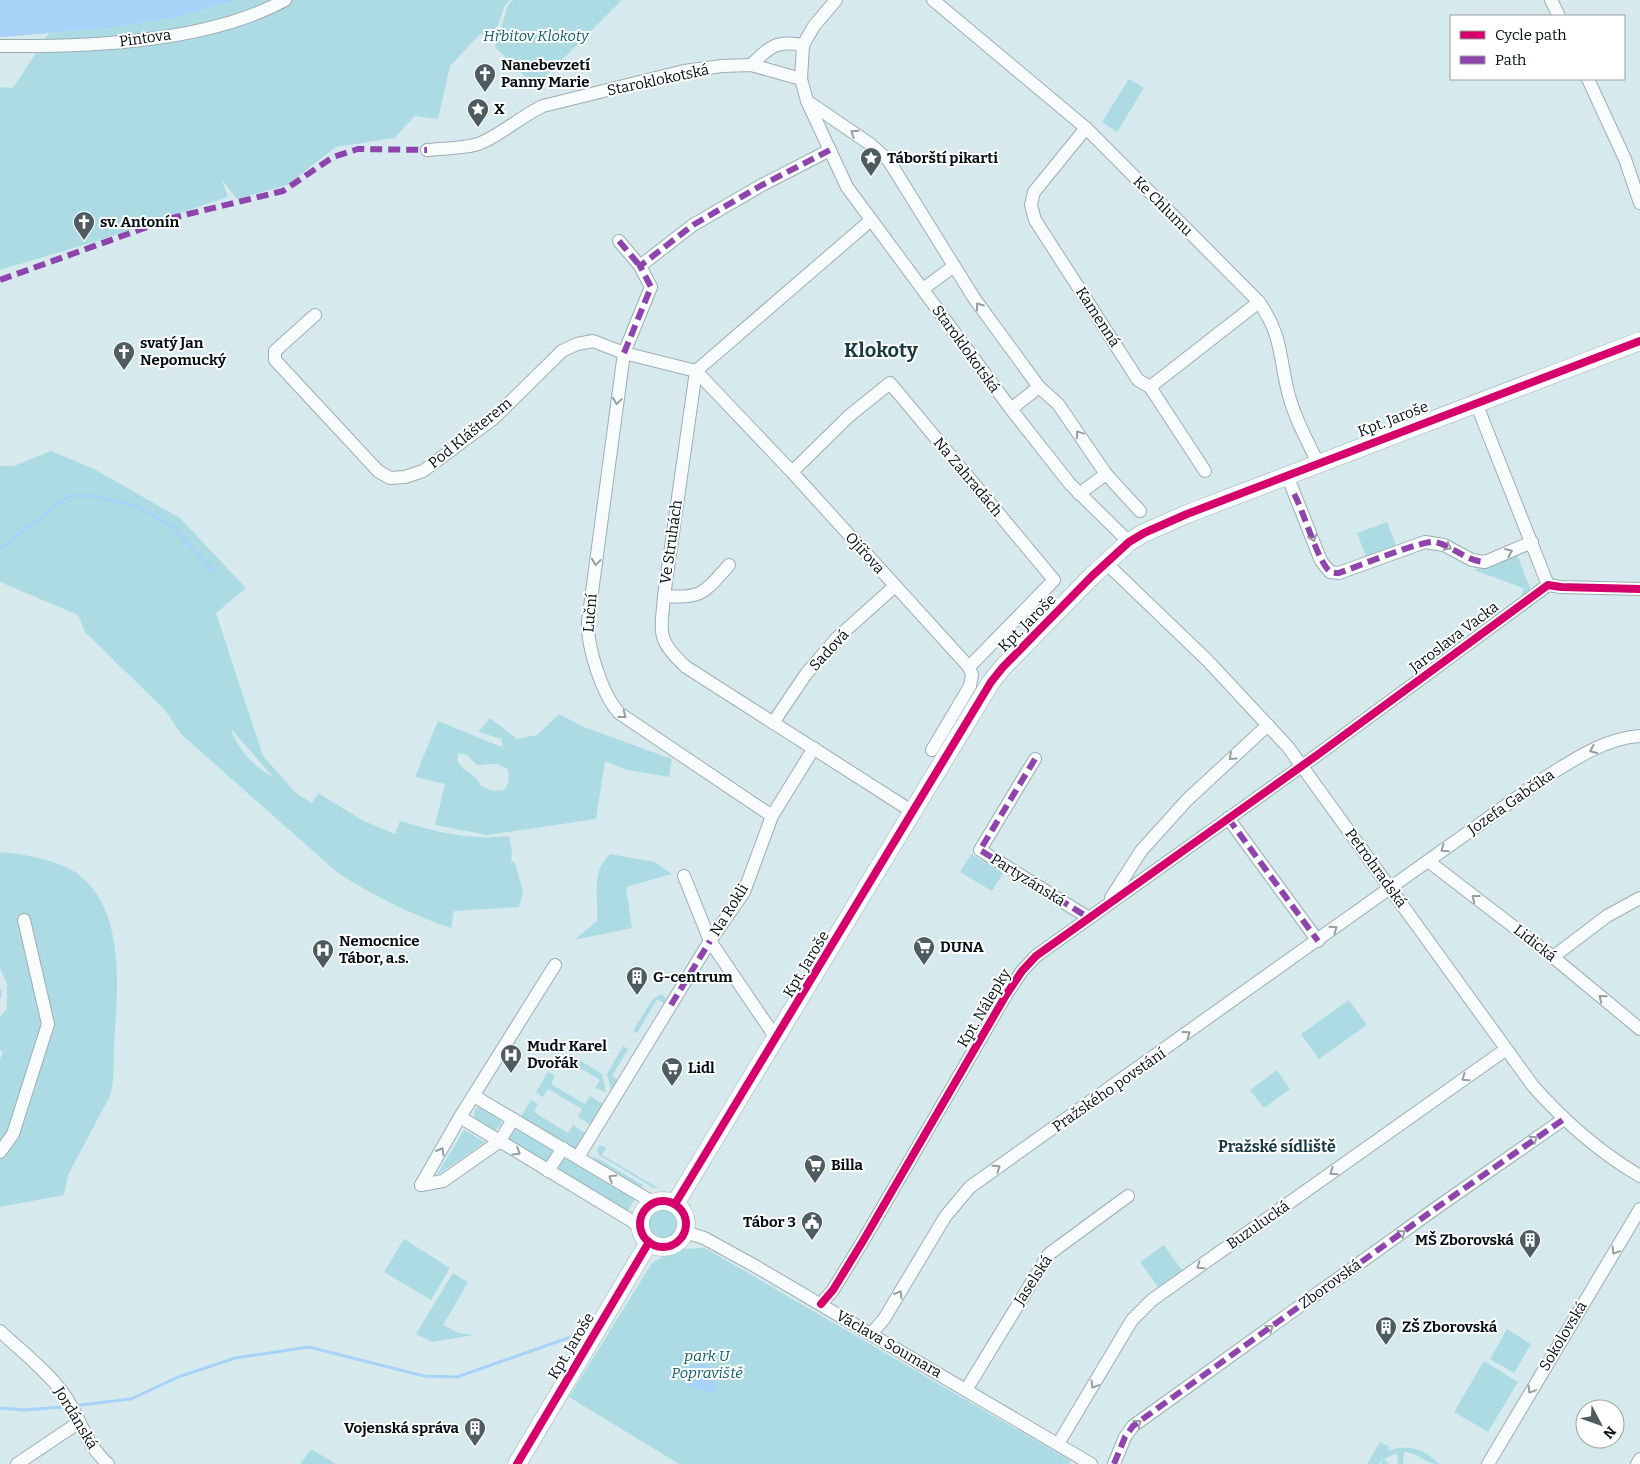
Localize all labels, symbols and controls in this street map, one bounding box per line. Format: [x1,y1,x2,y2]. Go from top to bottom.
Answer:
legend [1450,15,1625,80]
street label: Pintova [118,25,172,51]
text: Cycle path [1495,26,1567,44]
park label: Hřbitov Klokoty [483,27,590,45]
text: Path [1495,51,1527,69]
place label: Nanebevzetí Panny Marie [501,56,590,91]
street label: Staroklokotská [605,60,711,100]
church icon: Nanebevzetí Panny Marie [473,62,497,93]
place icon: X [466,97,490,128]
place label: X [494,100,505,118]
one-way arrow [851,130,860,139]
place icon: Táborští pikarti [859,146,883,177]
place label: Táborští pikarti [887,149,998,167]
street label: Ke Chlumu [1129,172,1197,240]
church icon: sv. Antonín [72,210,96,241]
place label: sv. Antonín [100,213,179,231]
street label: Kamenná [1072,284,1124,350]
street label: Staroklokotská [928,302,1004,396]
one-way arrow [977,303,985,312]
place label: svatý Jan Nepomucký [140,334,227,369]
district label: Klokoty [844,338,919,362]
church icon: svatý Jan Nepomucký [112,340,136,371]
street label: Pod Klášterem [425,394,516,472]
one-way arrow [612,397,623,405]
street label: Kpt. Jaroše [1355,397,1431,441]
one-way arrow [1075,430,1085,439]
street label: Na Zahradách [930,434,1007,521]
street label: Ve Struhách [656,498,686,585]
street label: Ojířova [842,528,888,578]
one-way arrow [1307,533,1317,542]
one-way arrow [1442,541,1451,551]
one-way arrow [1504,547,1513,558]
one-way arrow [591,559,602,567]
street label: Kpt. Jaroše [994,590,1060,656]
street label: Luční [579,592,601,633]
street label: Jaroslava Vacka [1405,598,1502,677]
street label: Sadová [805,626,853,674]
one-way arrow [617,709,626,717]
one-way arrow [1590,744,1598,754]
one-way arrow [1228,751,1237,760]
street label: Jozefa Gabčíka [1464,766,1558,839]
street label: Petrohradská [1341,825,1411,911]
one-way arrow [1440,843,1449,852]
street label: Partyzánská [987,850,1069,910]
street label: Na Rokli [706,880,752,939]
one-way arrow [1472,895,1481,903]
street label: Lidická [1510,921,1560,965]
one-way arrow [1328,926,1338,935]
street label: Kpt. Jaroše [779,928,833,1000]
place label: Nemocnice Tábor, a.s. [339,932,419,967]
supermarket icon: DUNA [912,935,936,966]
hospital icon: Nemocnice Tábor, a.s. [311,938,335,969]
place label: DUNA [940,938,984,956]
building icon: G-centrum [625,965,649,996]
street label: Kpt. Nálepky [953,965,1015,1051]
place label: G-centrum [653,968,733,986]
one-way arrow [1599,995,1608,1004]
one-way arrow [1181,1031,1191,1040]
place label: Mudr Karel Dvořák [527,1037,607,1072]
hospital icon: Mudr Karel Dvořák [499,1043,523,1074]
street label: Pražského povstání [1049,1044,1169,1136]
supermarket icon: Lidl [660,1056,684,1087]
place label: Lidl [688,1059,715,1077]
one-way arrow [1461,1072,1471,1081]
one-way arrow [1529,1136,1538,1145]
district label: Pražské sídliště [1218,1137,1336,1156]
one-way arrow [511,1145,520,1155]
one-way arrow [434,1148,444,1157]
supermarket icon: Billa [803,1153,827,1184]
place label: Billa [831,1156,863,1174]
one-way arrow [992,1165,1001,1174]
one-way arrow [1329,1166,1339,1175]
one-way arrow [608,1175,617,1185]
street label: Buzulucká [1223,1197,1293,1253]
public building icon: Tábor 3 [800,1210,824,1241]
place label: Tábor 3 [743,1213,796,1231]
building icon: MŠ Zborovská [1518,1228,1542,1259]
one-way arrow [1396,1230,1406,1239]
place label: MŠ Zborovská [1415,1230,1515,1249]
one-way arrow [1611,1245,1621,1254]
street label: Jaselská [1010,1252,1056,1309]
street label: Zborovská [1295,1255,1365,1313]
one-way arrow [1196,1260,1206,1269]
one-way arrow [892,1290,902,1299]
street label: Sokolovská [1535,1298,1591,1374]
street label: Václava Soumara [833,1306,945,1382]
street label: Kpt. Jaroše [544,1310,598,1382]
building icon: ZŠ Zborovská [1374,1315,1398,1346]
place label: ZŠ Zborovská [1402,1317,1498,1336]
one-way arrow [1264,1325,1274,1334]
park label: park U Popraviště [671,1347,743,1382]
one-way arrow [1090,1379,1100,1388]
street label: Jordánská [50,1383,102,1452]
one-way arrow [1528,1385,1538,1394]
north arrow [1575,1399,1625,1449]
building icon: Vojenská správa [463,1416,487,1447]
place label: Vojenská správa [344,1419,460,1437]
one-way arrow [1132,1421,1141,1429]
text: N [1599,1423,1619,1442]

